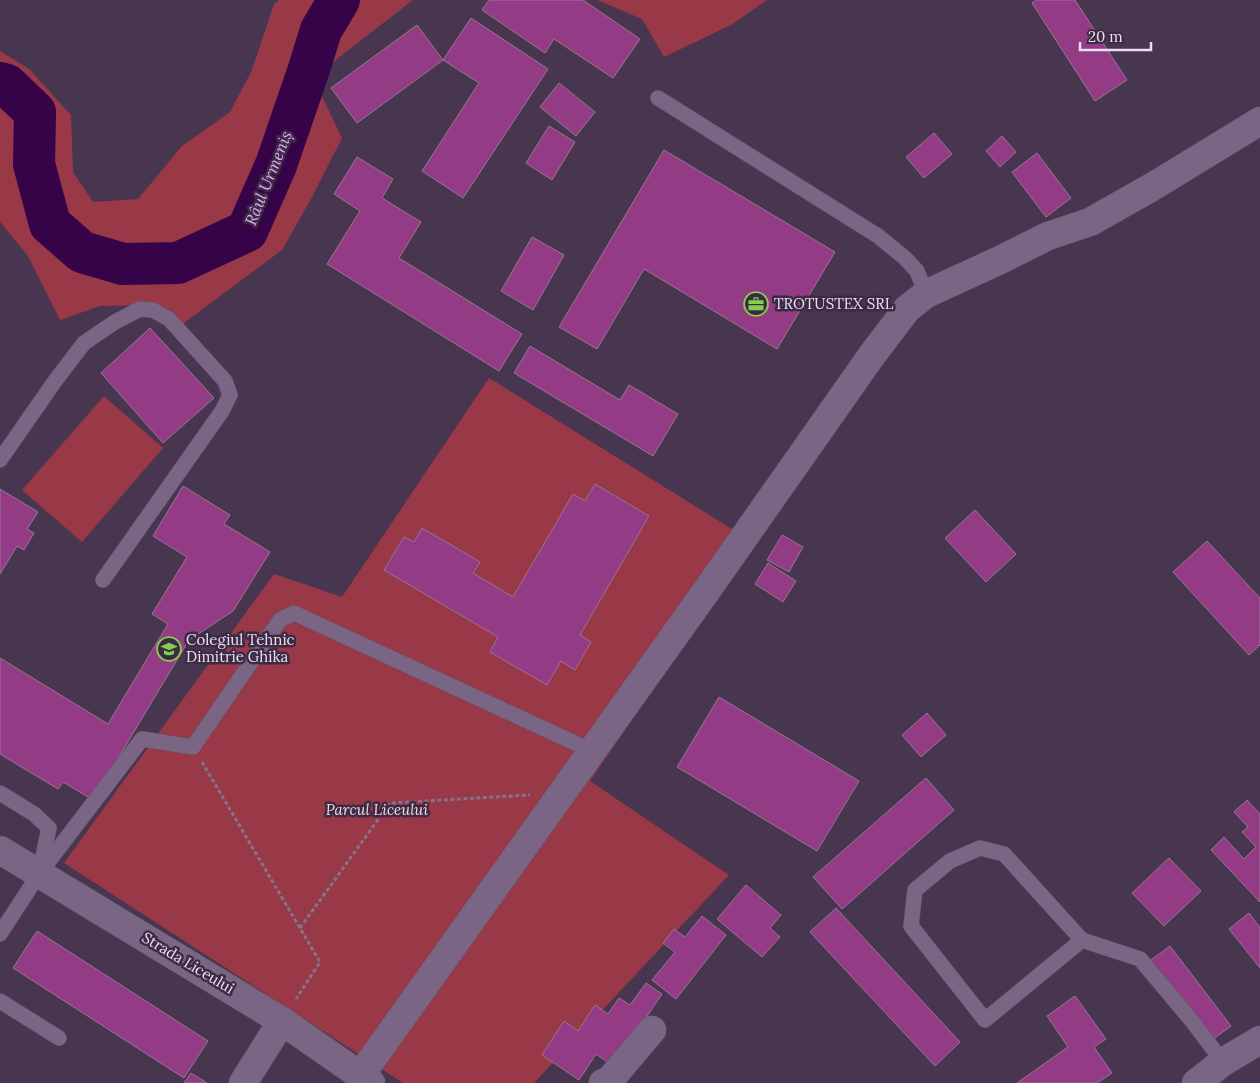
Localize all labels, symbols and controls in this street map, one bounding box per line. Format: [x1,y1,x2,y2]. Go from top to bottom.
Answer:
scale bar [1080,20,1151,52]
text: 20 m [1088,27,1123,46]
water label: Râul Urmeniș [240,128,296,228]
office icon: TROTUSTEX SRL [743,291,769,317]
place label: TROTUSTEX SRL [774,294,894,313]
place label: Colegiul Tehnic Dimitrie Ghika [186,630,295,666]
school or university icon: Colegiul Tehnic Dimitrie Ghika [156,636,182,662]
park label: Parcul Liceului [326,800,428,819]
street label: Strada Liceului [139,928,238,998]

